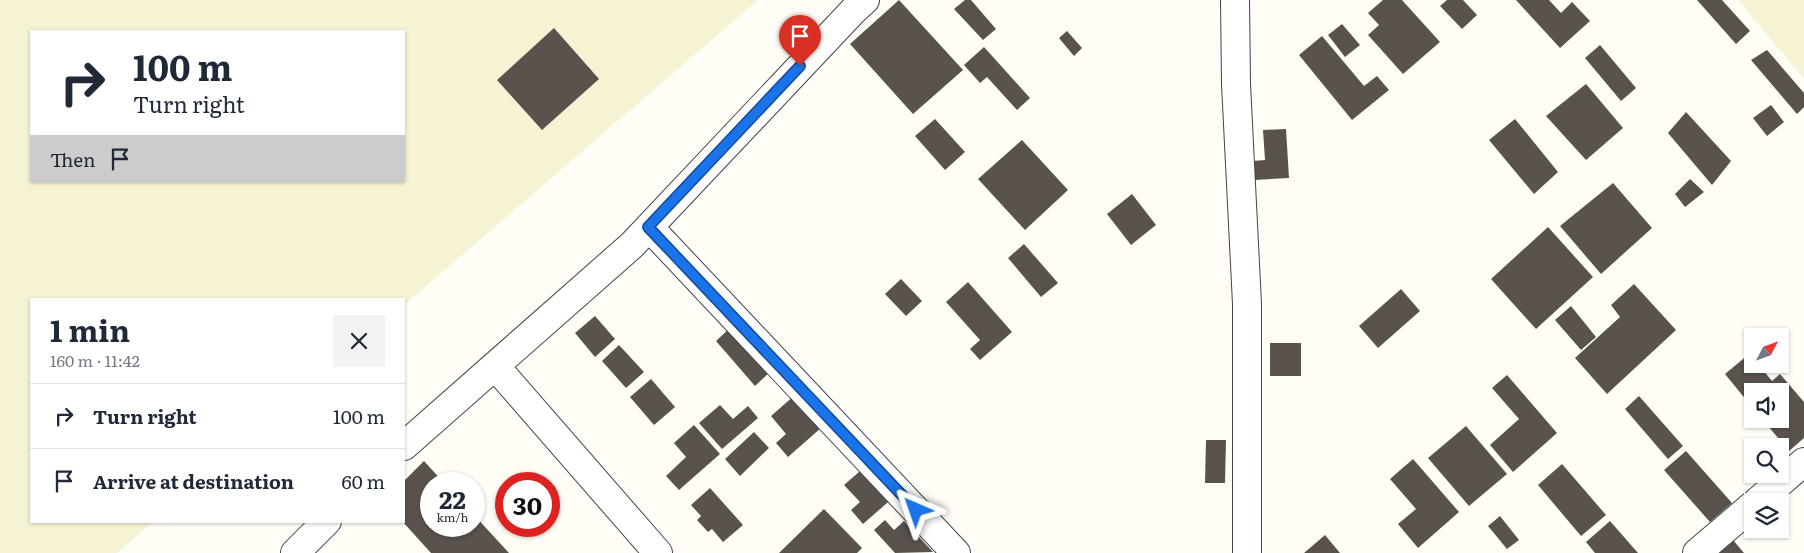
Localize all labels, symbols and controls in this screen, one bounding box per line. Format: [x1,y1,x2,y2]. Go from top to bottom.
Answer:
pin [779,15,821,66]
icon: arrive [786,22,814,50]
text: 100 m [133,40,233,92]
icon: right [50,50,115,115]
text: Turn right [133,87,245,120]
text: Then [50,145,96,173]
icon: arrive [106,145,134,173]
text: 1 min [50,307,130,351]
button: close [333,315,385,367]
north arrow [1744,328,1789,372]
map controls [1744,328,1789,538]
text: 160 m · 11:42 [50,348,140,372]
button: sound [1744,383,1789,428]
icon: right [50,402,78,430]
text: Turn right [93,402,197,430]
text: 100 m [333,402,385,430]
button: search [1744,438,1789,483]
icon: arrive [50,467,78,495]
text: Arrive at destination [93,467,294,495]
text: 60 m [342,467,385,495]
speed limit sign: 30 [495,472,560,537]
text: 22 [439,480,466,517]
position arrow [889,483,941,535]
button: layers [1744,493,1789,538]
text: km/h [437,508,468,526]

